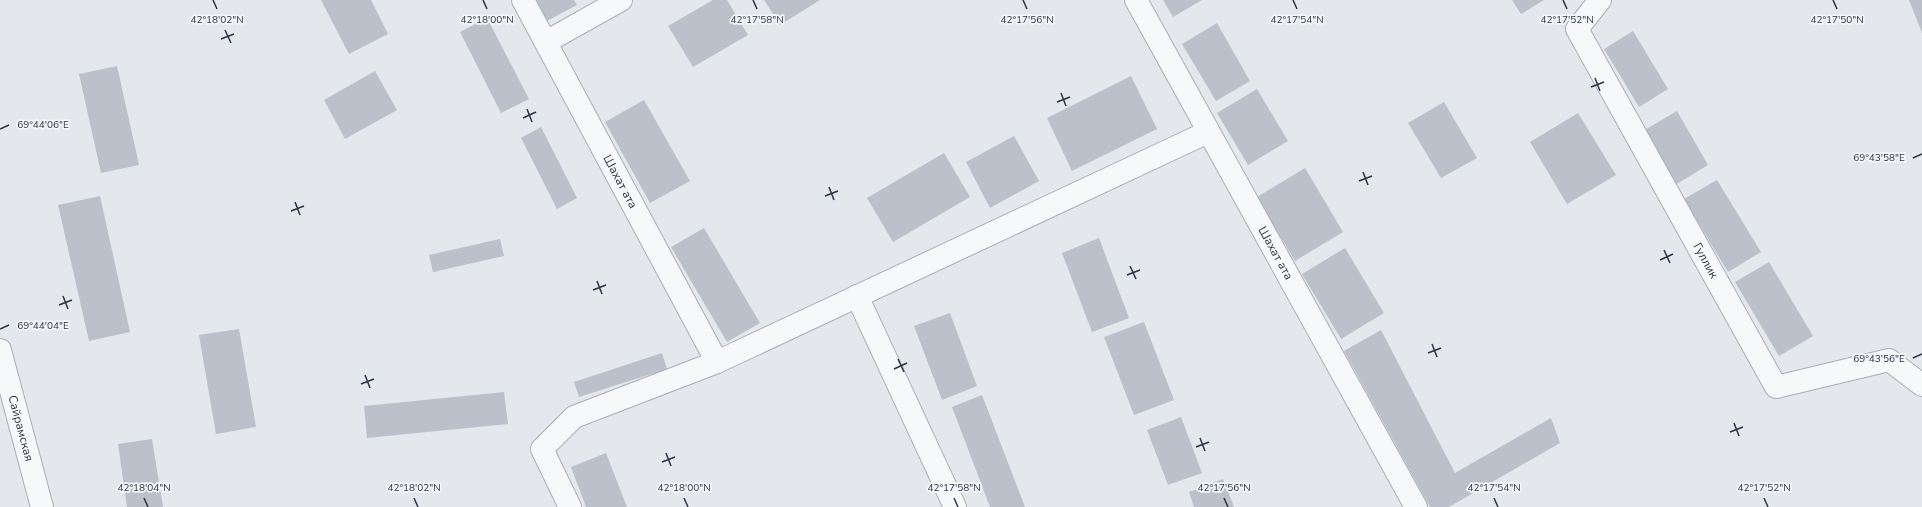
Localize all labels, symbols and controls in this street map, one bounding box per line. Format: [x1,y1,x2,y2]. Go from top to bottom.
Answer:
text: 42°18'02"N [190,13,244,27]
text: 42°18'00"N [460,13,514,27]
text: 42°17'58"N [730,13,784,27]
text: 42°17'56"N [1000,13,1054,27]
text: 42°17'54"N [1270,13,1324,27]
text: 42°17'52"N [1540,13,1594,27]
text: 42°17'50"N [1810,13,1864,27]
text: 69°44'06"E [17,118,69,132]
text: 69°43'58"E [1853,151,1905,165]
street label: Шахат ата [599,152,641,211]
street label: Шахат ата [1255,223,1297,283]
street label: Гуллик [1689,240,1722,282]
text: 69°44'04"E [17,319,69,333]
text: 69°43'56"E [1853,352,1905,366]
street label: Сайрамская [4,393,37,463]
text: 42°18'04"N [117,481,171,495]
text: 42°18'02"N [387,481,441,495]
text: 42°18'00"N [657,481,711,495]
text: 42°17'58"N [927,481,981,495]
text: 42°17'56"N [1197,481,1251,495]
text: 42°17'54"N [1467,481,1521,495]
text: 42°17'52"N [1737,481,1791,495]

